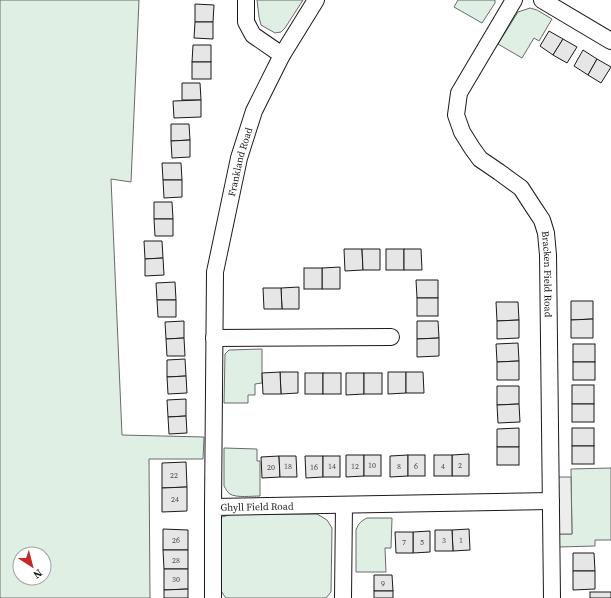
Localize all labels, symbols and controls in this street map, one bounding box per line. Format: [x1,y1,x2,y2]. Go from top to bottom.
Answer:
street label: Frankland Road [225,125,255,198]
street label: Bracken Field Road [539,230,555,318]
house number: 10 [368,460,376,471]
house number: 2 [458,460,462,471]
house number: 18 [284,461,292,472]
house number: 14 [328,461,336,472]
house number: 12 [351,461,359,472]
house number: 8 [397,461,401,472]
house number: 6 [414,461,418,472]
house number: 4 [441,461,445,472]
house number: 20 [267,462,275,473]
house number: 16 [310,462,318,473]
house number: 22 [170,470,178,481]
house number: 24 [171,494,179,505]
street label: Ghyll Field Road [220,500,294,514]
house number: 26 [172,535,180,546]
house number: 3 [442,535,446,546]
house number: 1 [459,535,463,546]
house number: 7 [402,537,406,548]
house number: 5 [420,537,424,548]
north arrow [12,546,52,586]
house number: 28 [172,555,180,566]
text: N [30,565,45,582]
house number: 30 [172,574,180,585]
house number: 9 [381,578,385,589]

